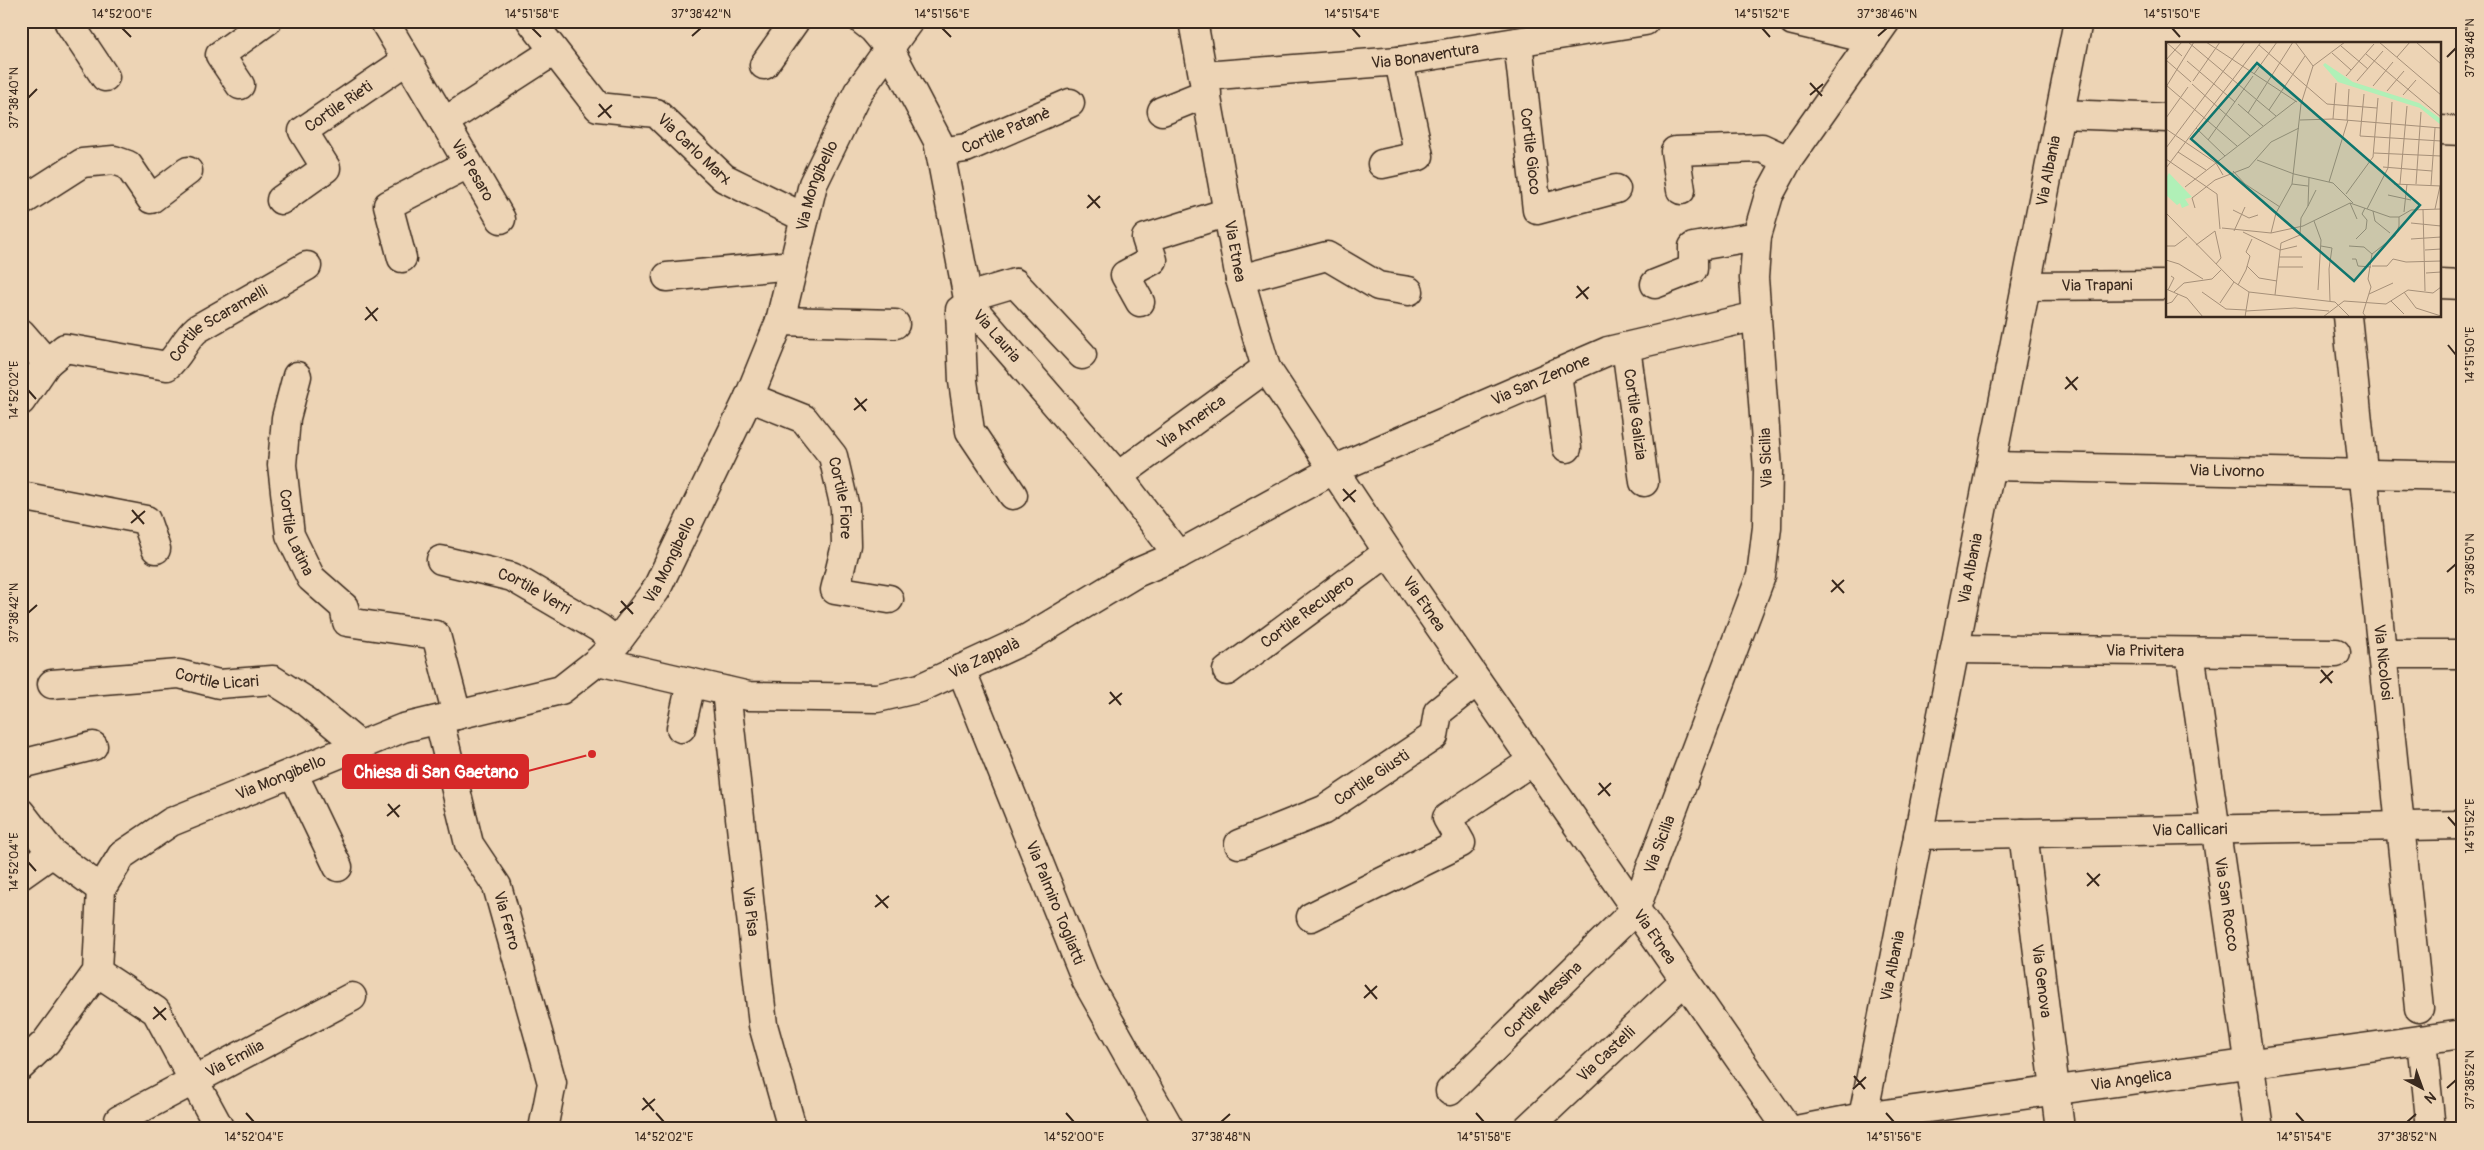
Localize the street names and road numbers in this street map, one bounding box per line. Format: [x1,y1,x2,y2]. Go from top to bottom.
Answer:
street label: Via Bonaventura [1370,38,1480,73]
street label: Cortile Rieti [301,76,377,137]
street label: Cortile Patanè [959,103,1054,159]
street label: Cortile Gioco [1516,107,1545,196]
street label: Via Carlo Marx [653,109,734,190]
street label: Via Albania [2032,134,2065,208]
street label: Via Pesaro [446,136,499,205]
street label: Via Mongibello [792,137,843,233]
street label: Via Etnea [1219,219,1250,284]
street label: Via Trapani [2061,275,2133,296]
street label: Cortile Scaramelli [165,281,271,366]
street label: Via Lauria [968,305,1025,367]
street label: Via San Zenone [1488,350,1593,410]
street label: Cortile Galizia [1619,367,1651,461]
street label: Via America [1153,391,1230,454]
street label: Via Sicilia [1755,427,1777,489]
street label: Cortile Fiore [824,455,856,539]
street label: Via Livorno [2189,460,2265,482]
street label: Cortile Latina [275,488,318,579]
street label: Via Mongibello [639,513,700,608]
street label: Via Albania [1954,531,1987,606]
street label: Cortile Verri [496,564,574,619]
street label: Cortile Recupero [1257,570,1359,653]
street label: Via Etnea [1398,573,1450,635]
street label: Via Nicolosi [2369,623,2397,701]
street label: Via Zappalà [946,633,1023,683]
street label: Via Privitera [2106,641,2184,661]
street label: Cortile Licari [173,663,260,694]
street label: Cortile Giusti [1330,745,1413,810]
street label: Via Mongibello [233,750,329,805]
street label: Via Sicilia [1640,813,1680,876]
street label: Via Callicari [2152,819,2228,841]
street label: Via Palmiro Togliatti [1021,838,1089,968]
street label: Via San Rocco [2210,856,2243,953]
street label: Via Pisa [738,886,763,937]
street label: Via Ferro [489,889,524,953]
street label: Via Etnea [1629,905,1681,968]
street label: Via Albania [1876,929,1909,1003]
street label: Via Genova [2027,943,2056,1019]
street label: Cortile Messina [1500,957,1586,1043]
street label: Via Castelli [1573,1022,1640,1086]
street label: Via Emilia [202,1035,267,1082]
street label: Via Angelica [2090,1064,2173,1095]

